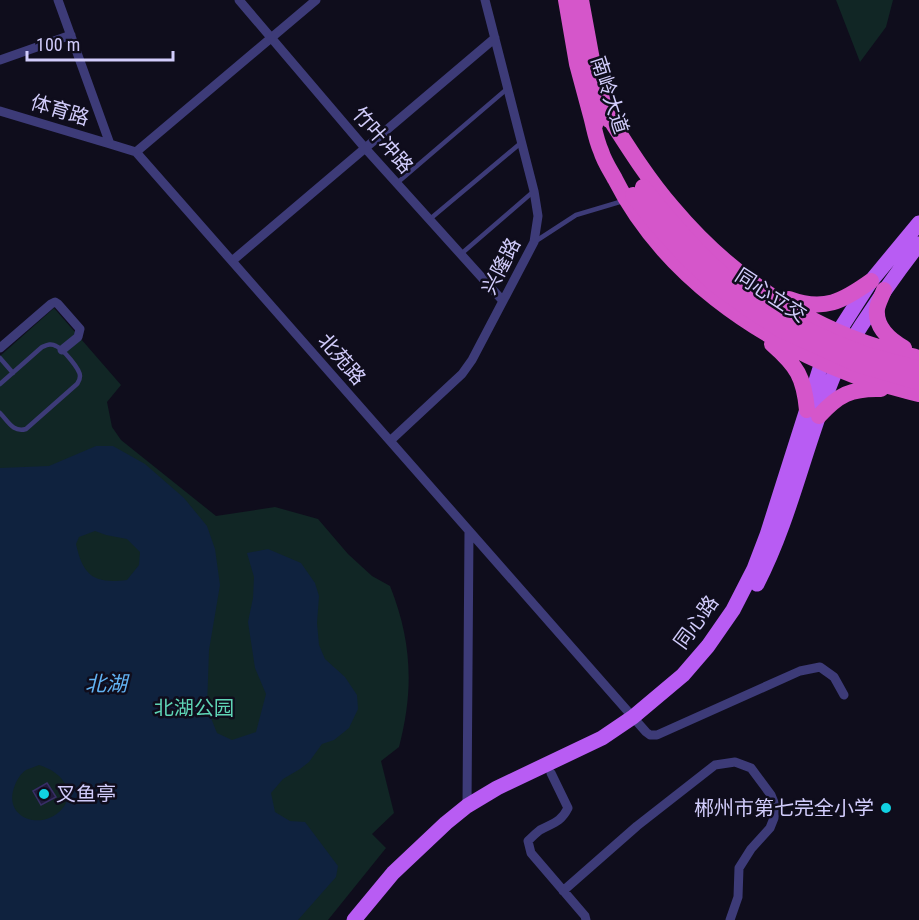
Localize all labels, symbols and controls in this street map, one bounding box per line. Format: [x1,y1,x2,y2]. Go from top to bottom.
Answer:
scale bar [27,24,172,62]
text: 100 m [36,34,80,55]
street label: 南岭大道 [586,53,634,137]
street label: 体育路 [28,90,92,130]
street label: 竹叶冲路 [348,102,418,178]
street label: 兴隆路 [477,234,525,298]
street label: 同心立交 [731,263,811,327]
street label: 北苑路 [313,328,371,390]
street label: 同心路 [669,591,723,653]
water label: 北湖 [85,672,130,696]
park label: 北湖公园 [154,696,234,720]
place label: 叉鱼亭 [56,782,116,806]
marker: 叉鱼亭 [37,787,51,801]
place label: 郴州市第七完全小学 [694,796,874,820]
marker: 郴州市第七完全小学 [879,801,893,815]

